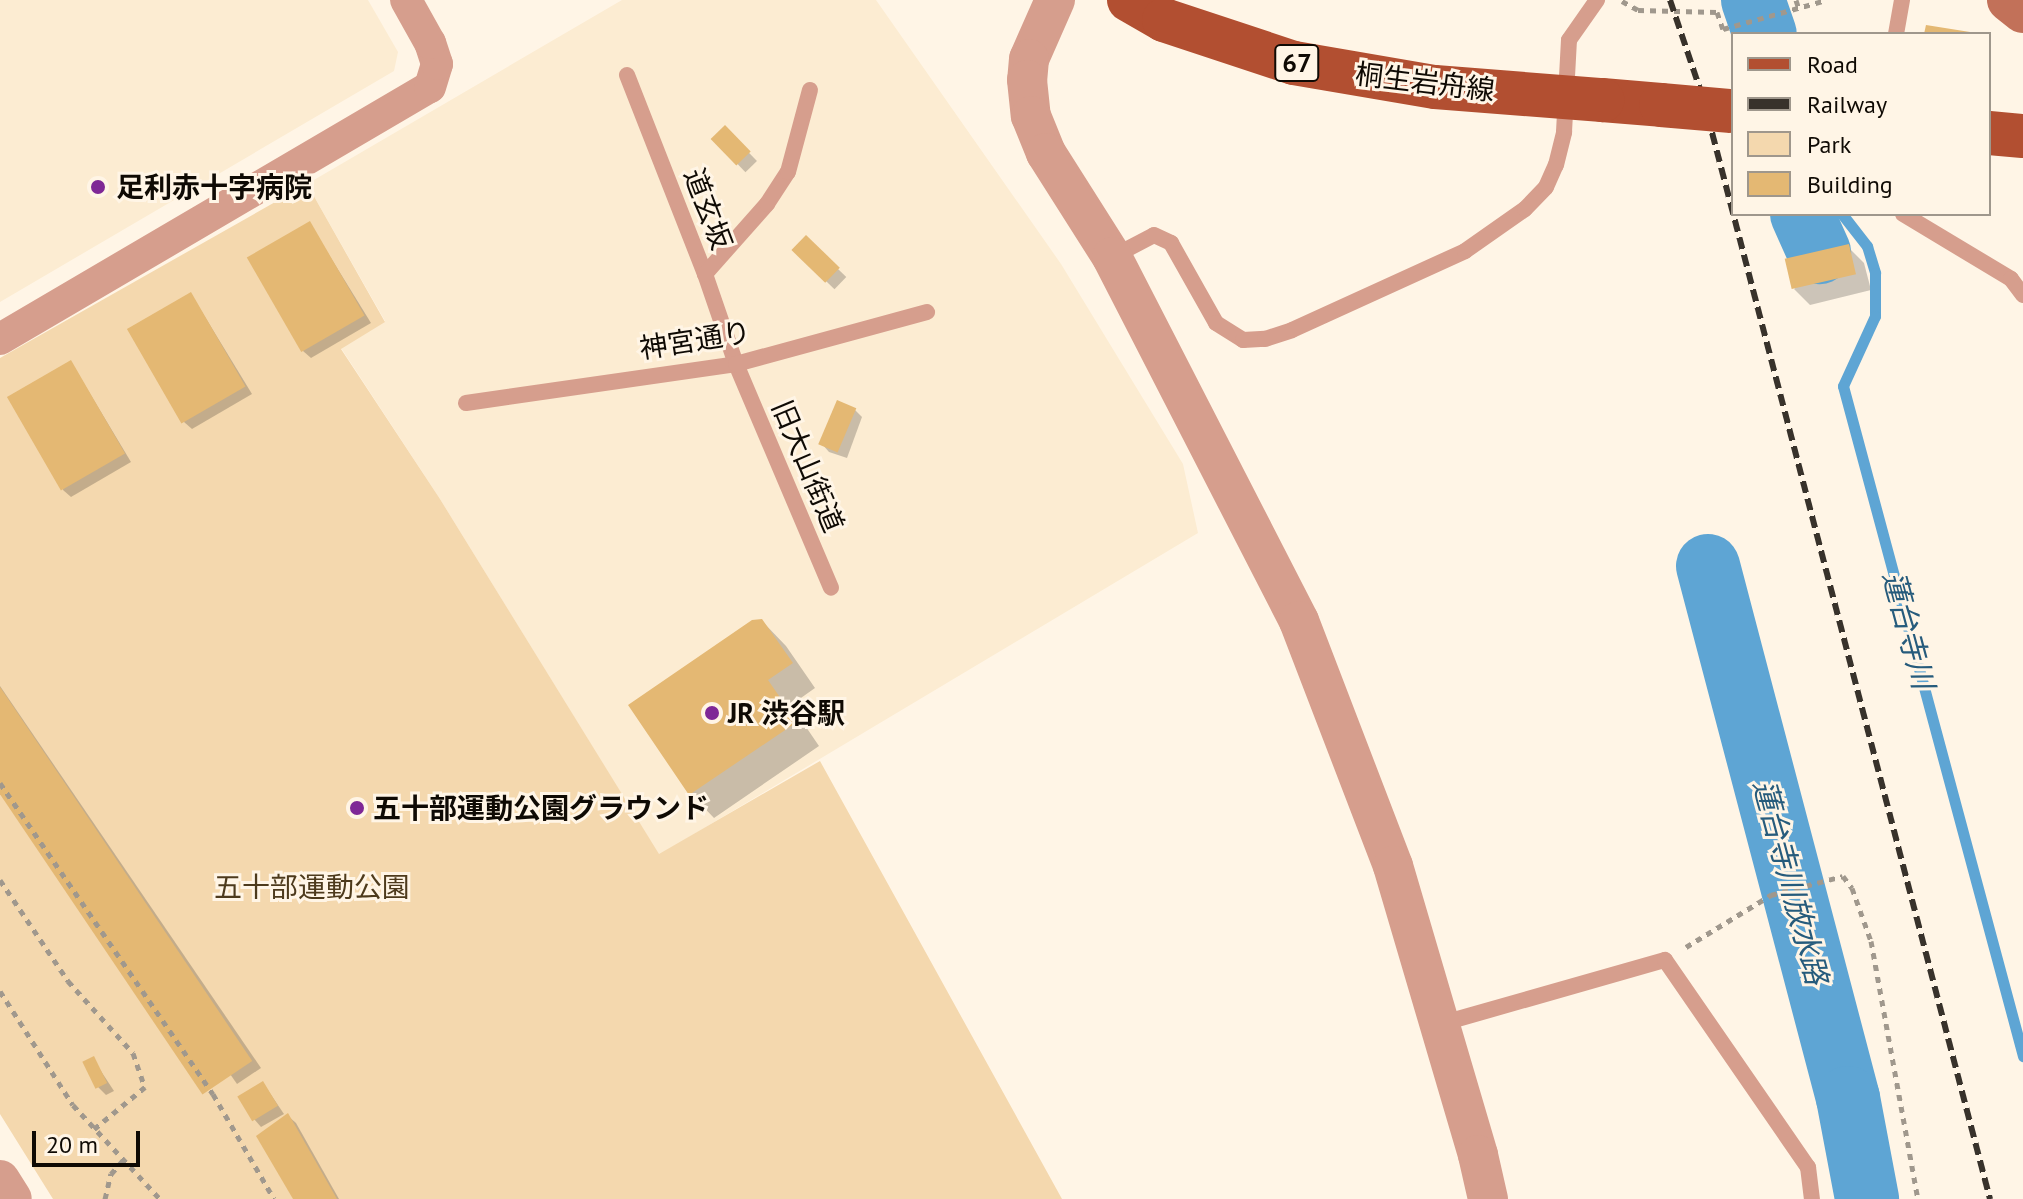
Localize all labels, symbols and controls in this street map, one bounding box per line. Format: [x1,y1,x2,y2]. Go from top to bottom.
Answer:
legend [1731,32,1991,216]
road number: 67 [1273,41,1321,85]
text: Road [1807,49,1858,80]
street label: 桐生岩舟線 [1353,57,1497,107]
text: Railway [1807,89,1887,120]
text: Park [1807,129,1851,160]
street label: 道玄坂 [677,164,739,254]
text: Building [1807,169,1893,200]
place label: 足利赤十字病院 [116,170,312,204]
marker: 足利赤十字病院 [87,176,109,198]
street label: 神宮通り [637,315,753,365]
street label: 旧大山街道 [765,395,851,537]
water label: 蓮台寺川 [1876,567,1942,693]
place label: JR 渋谷駅 [728,696,845,730]
marker: JR 渋谷駅 [703,704,721,722]
water label: 蓮台寺川放水路 [1746,776,1836,988]
place label: 五十部運動公園グラウンド [373,791,709,825]
marker: 五十部運動公園グラウンド [348,799,366,817]
park label: 五十部運動公園 [214,870,410,904]
scale bar [36,1115,144,1165]
text: 20 m [46,1129,98,1160]

